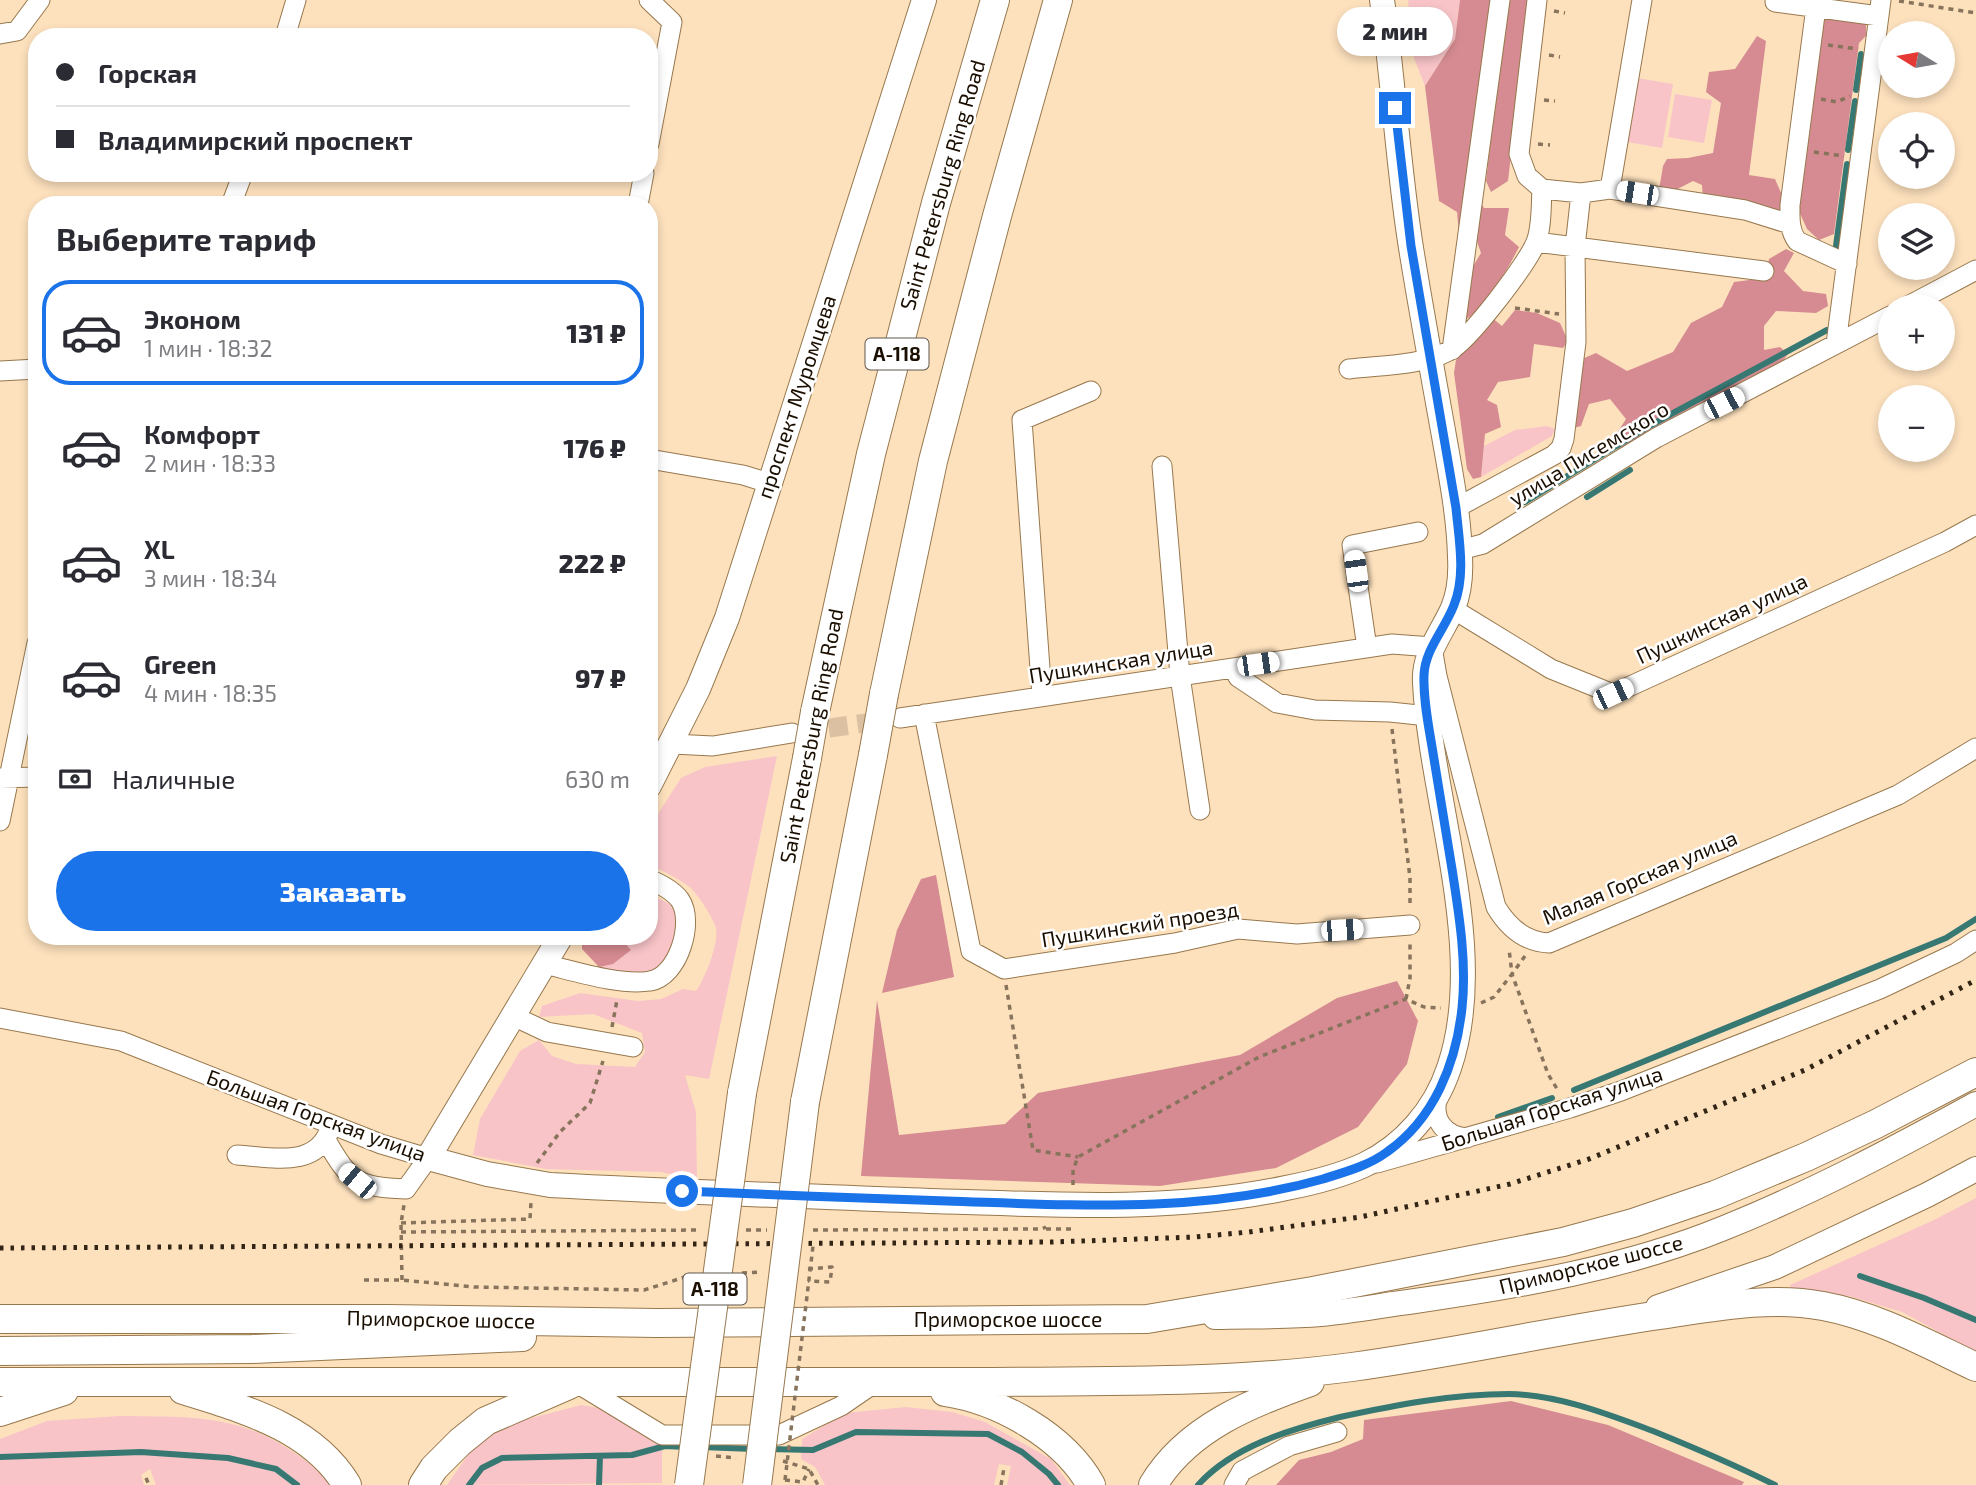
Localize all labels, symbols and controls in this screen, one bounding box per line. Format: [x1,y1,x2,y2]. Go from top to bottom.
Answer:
callout: 2 мин [1337,7,1453,56]
text: 2 мин [1362,17,1428,45]
north arrow [1878,21,1955,98]
map controls [1878,21,1955,462]
text: Горская [98,57,197,88]
street label: Saint Petersburg Ring Road [894,57,989,313]
route end [1379,92,1411,124]
button: locate [1878,112,1955,189]
text: Владимирский проспект [98,124,413,155]
car [1615,179,1660,207]
button: layers [1878,203,1955,280]
text: Выберите тариф [56,219,316,257]
street label: проспект Муромцева [751,291,841,502]
button: + [1878,294,1955,371]
icon: car [60,301,123,364]
text: Эконом [144,303,241,334]
text: 131 ₽ [566,317,626,348]
text: 1 мин · 18:32 [144,334,272,362]
road number: А-118 [866,338,928,370]
car [1701,384,1748,422]
button: − [1878,385,1955,462]
street label: улица Писемского [1504,395,1673,511]
icon: car [60,416,123,479]
text: Комфорт [144,418,260,449]
text: 176 ₽ [563,432,626,463]
text: 2 мин · 18:33 [144,449,276,477]
icon: car [60,531,123,594]
text: XL [144,533,175,564]
text: 222 ₽ [558,547,626,578]
car [1343,549,1370,593]
text: 3 мин · 18:34 [144,564,277,592]
street label: Пушкинская улица [1632,567,1811,669]
street label: Saint Petersburg Ring Road [774,606,848,865]
street label: Пушкинская улица [1027,634,1215,688]
icon: car [60,646,123,709]
text: Green [144,648,217,679]
car [1236,651,1281,677]
text: 97 ₽ [575,662,626,693]
car [1590,676,1637,712]
text: 4 мин · 18:35 [144,679,277,707]
icon: cash [56,760,94,798]
text: Наличные [112,763,235,794]
text: 630 m [565,765,630,793]
street label: Малая Горская улица [1538,824,1741,930]
button: Заказать [56,851,630,931]
street label: Пушкинский проезд [1039,896,1240,952]
car [1321,918,1364,942]
street label: Большая Горская улица [1438,1060,1666,1156]
street label: Большая Горская улица [203,1063,430,1167]
car [335,1159,380,1203]
route start [666,1175,698,1207]
street label: Приморское шоссе [1496,1229,1685,1298]
road number: А-118 [684,1274,746,1304]
street label: Приморское шоссе [347,1304,536,1333]
street label: Приморское шоссе [914,1306,1102,1331]

